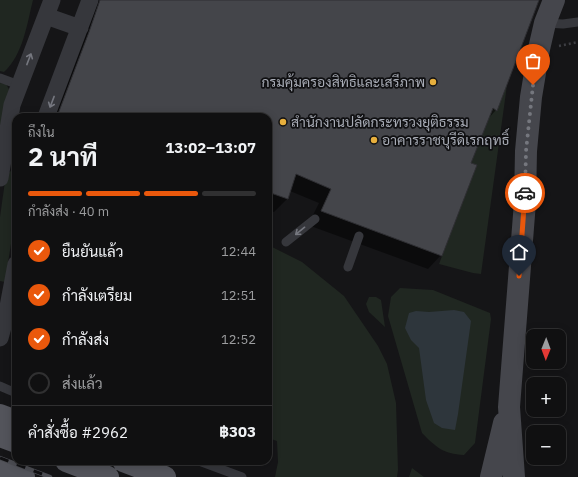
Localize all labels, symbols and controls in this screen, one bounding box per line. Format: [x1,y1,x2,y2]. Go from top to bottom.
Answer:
pin [516,44,550,85]
icon: bag [522,50,544,72]
one-way arrow [26,54,34,66]
place label: กรมคุ้มครองสิทธิและเสรีภาพ [261,73,425,92]
marker: กรมคุ้มครองสิทธิและเสรีภาพ [428,77,438,87]
one-way arrow [47,96,55,108]
place label: สำนักงานปลัดกระทรวงยุติธรรม [291,113,469,132]
marker: สำนักงานปลัดกระทรวงยุติธรรม [278,117,288,127]
text: ถึงใน [28,124,55,141]
place label: อาคารราชบุรีดิเรกฤทธิ์ [382,128,510,150]
marker: อาคารราชบุรีดิเรกฤทธิ์ [369,135,379,145]
text: 13:02–13:07 [165,138,256,157]
text: 2 นาที [28,139,98,173]
courier [505,173,545,213]
icon: car [514,182,536,204]
text: กำลังส่ง · 40 m [28,203,109,220]
one-way arrow [295,226,306,235]
pin [502,235,536,276]
icon: check [28,240,50,262]
icon: home [508,241,530,263]
text: ยืนยันแล้ว [62,242,123,261]
text: 12:44 [221,243,256,260]
icon: check [28,284,50,306]
text: กำลังเตรียม [62,286,132,305]
text: 12:51 [221,287,256,304]
icon: check [28,328,50,350]
north arrow [526,329,566,369]
map controls [526,329,566,465]
text: กำลังส่ง [62,330,109,349]
text: 12:52 [221,331,256,348]
text: ส่งแล้ว [62,374,103,393]
button: + [526,377,566,417]
text: ฿303 [219,422,256,441]
text: คำสั่งซื้อ #2962 [28,423,128,442]
button: − [526,425,566,465]

